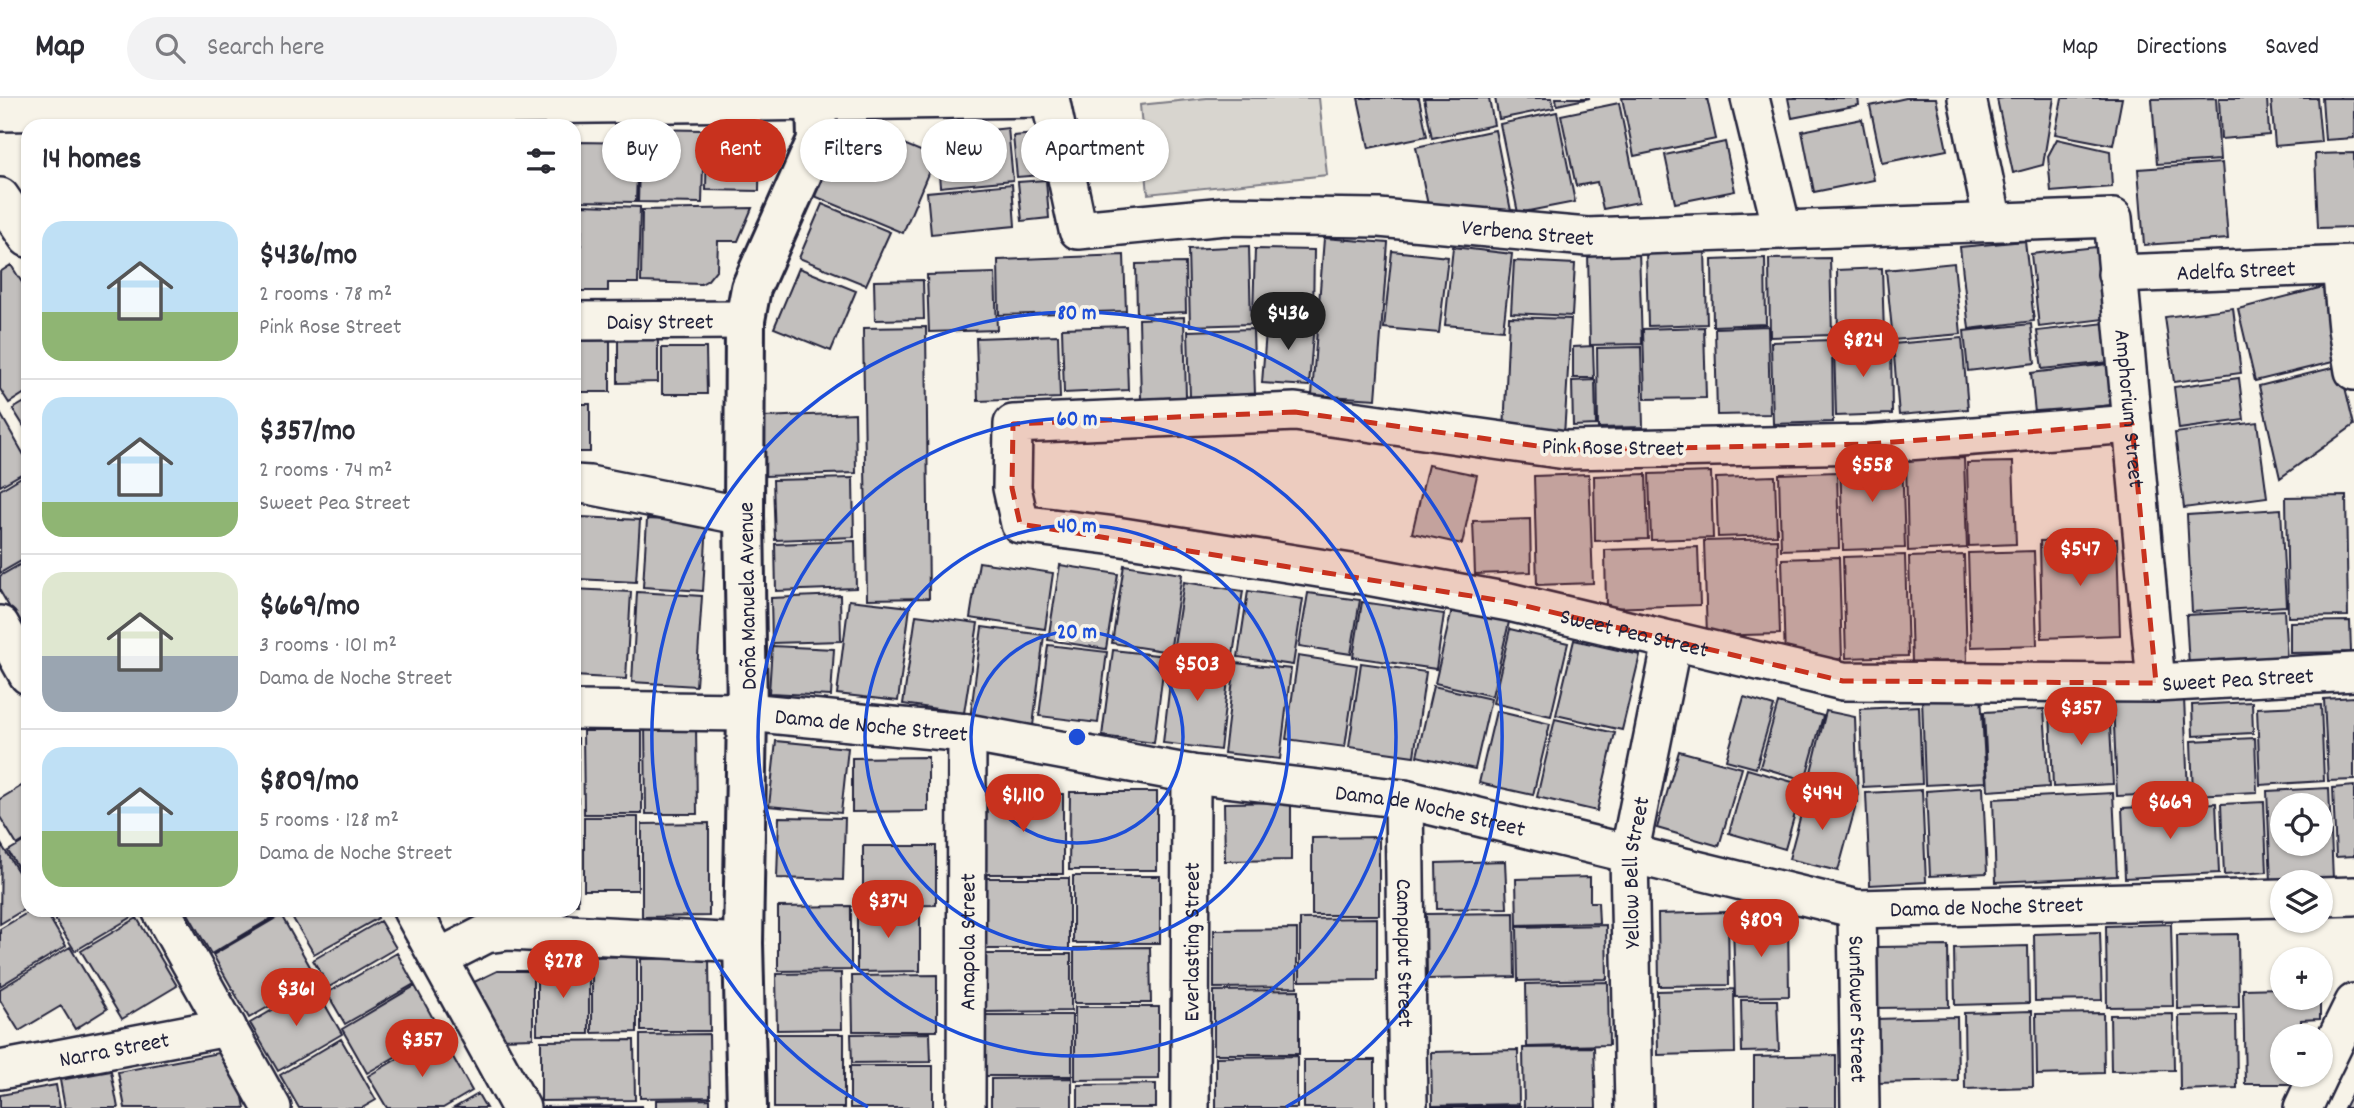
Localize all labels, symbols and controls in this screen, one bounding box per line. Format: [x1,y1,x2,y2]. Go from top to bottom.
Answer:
search box [127,17,617,80]
text: Map [35,25,85,72]
icon: search [151,29,189,67]
text: Search here [207,30,325,67]
text: Map [2062,31,2098,65]
text: Directions [2136,31,2227,65]
text: Saved [2265,31,2319,65]
chip: Buy [602,119,681,182]
chip: Rent [695,119,786,182]
chip: Filters [800,119,907,182]
chip: New [921,119,1007,182]
chip: Apartment [1021,119,1169,182]
text: 14 homes [42,140,141,183]
icon: filters [522,142,560,180]
street label: Verbena Street [1460,213,1594,257]
text: $436/mo [259,236,357,279]
icon: home [98,249,182,333]
street label: Adelfa Street [2176,254,2296,292]
text: 2 rooms · 78 m² [259,279,392,312]
pin: $436 [1247,292,1329,352]
text: $436 [1267,298,1309,331]
text: 80 m [1057,300,1097,330]
street label: Daisy Street [606,307,714,341]
text: Pink Rose Street [259,312,401,345]
pin: $824 [1822,320,1904,379]
text: $824 [1843,325,1883,358]
street label: Amphorium Street [2103,328,2151,490]
text: 60 m [1057,406,1097,436]
text: $357/mo [259,412,355,455]
icon: home [98,425,182,509]
street label: Pink Rose Street [1541,432,1684,467]
pin: $558 [1831,444,1913,504]
text: $558 [1851,450,1893,483]
text: 2 rooms · 74 m² [259,455,392,488]
text: Sweet Pea Street [259,488,410,521]
street label: Doña Manuela Avenue [731,502,768,690]
text: 40 m [1057,513,1097,543]
pin: $547 [2039,528,2121,588]
text: $547 [2060,534,2100,567]
text: $669/mo [259,587,360,630]
icon: home [98,600,182,684]
street label: Sweet Pea Street [1556,602,1711,669]
text: 20 m [1057,619,1097,649]
text: 3 rooms · 101 m² [259,630,397,663]
pin: $503 [1156,644,1238,703]
text: $503 [1174,649,1220,682]
street label: Sweet Pea Street [2161,661,2315,703]
text: Dama de Noche Street [259,663,452,696]
pin: $357 [2040,688,2122,747]
text: $357 [2060,693,2102,726]
street label: Dama de Noche Street [773,702,969,753]
centre of rings [1065,725,1089,749]
text: $809/mo [259,762,359,805]
pin: $494 [1781,772,1863,832]
pin: $1,110 [966,774,1080,834]
icon: home [98,775,182,859]
street label: Dama de Noche Street [1333,778,1528,848]
text: $494 [1801,778,1843,811]
text: $1,110 [1001,780,1045,813]
pin: $669 [2129,782,2211,841]
text: $669 [2148,787,2192,820]
map controls [2270,793,2333,1087]
button: locate [2270,793,2333,856]
street label: Yellow Bell Street [1616,794,1660,949]
text: 5 rooms · 128 m² [259,805,399,838]
text: Dama de Noche Street [259,838,452,871]
street label: Everlasting Street [1177,862,1211,1022]
button: layers [2270,870,2333,933]
street label: Amapola Street [953,873,987,1011]
street label: Campuput Street [1385,878,1420,1028]
pin: $374 [847,880,929,940]
text: $374 [868,886,908,919]
street label: Dama de Noche Street [1890,890,2084,928]
pin: $809 [1720,900,1802,959]
text: $809 [1739,905,1783,938]
street label: Sunflower Street [1837,935,1873,1083]
pin: $278 [522,940,604,1000]
text: $278 [543,946,583,979]
button: + [2270,947,2333,1010]
pin: $361 [255,968,337,1028]
text: $361 [277,974,315,1007]
pin: $357 [381,1020,463,1079]
button: − [2270,1024,2333,1087]
street label: Narra Street [57,1025,172,1078]
text: $357 [401,1025,443,1058]

